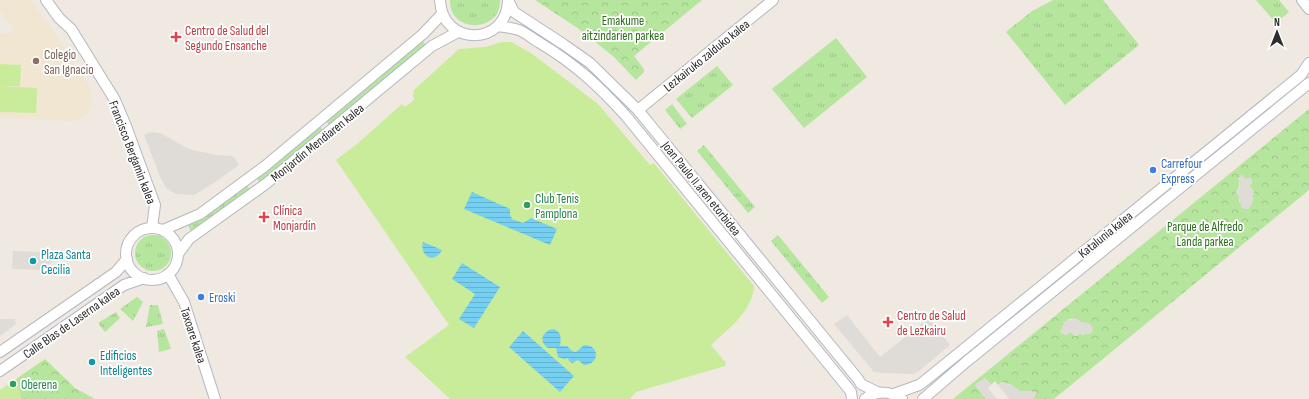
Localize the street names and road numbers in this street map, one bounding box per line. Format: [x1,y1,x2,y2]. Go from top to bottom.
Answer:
street label: Lezkairuko zalduko kalea [660,16,753,95]
street label: Francisco Bergamin kalea [105,98,159,206]
street label: Monjardin Mendiaren kalea [268,100,367,185]
street label: Joan Paulo II.aren etorbidea [658,137,744,239]
street label: Katalunia kalea [1075,208,1136,262]
street label: Calle Blas de Laserna kalea [20,283,123,362]
street label: Taxoare kalea [176,305,210,365]

